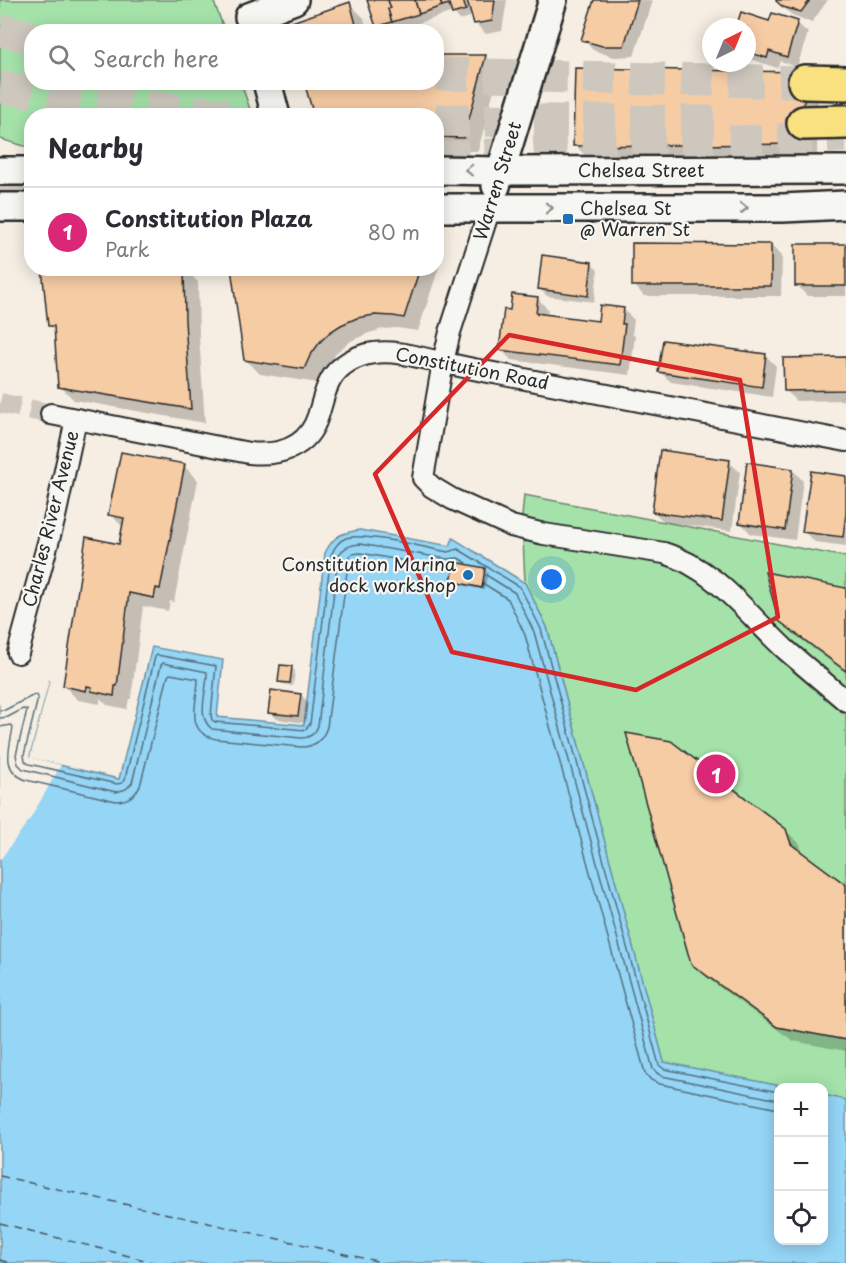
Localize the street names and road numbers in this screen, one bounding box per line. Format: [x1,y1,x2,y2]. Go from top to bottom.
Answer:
street label: Warren Street [466,118,527,243]
street label: Chelsea Street [578,156,704,183]
street label: Constitution Road [393,339,551,396]
street label: Charles River Avenue [15,427,85,610]

